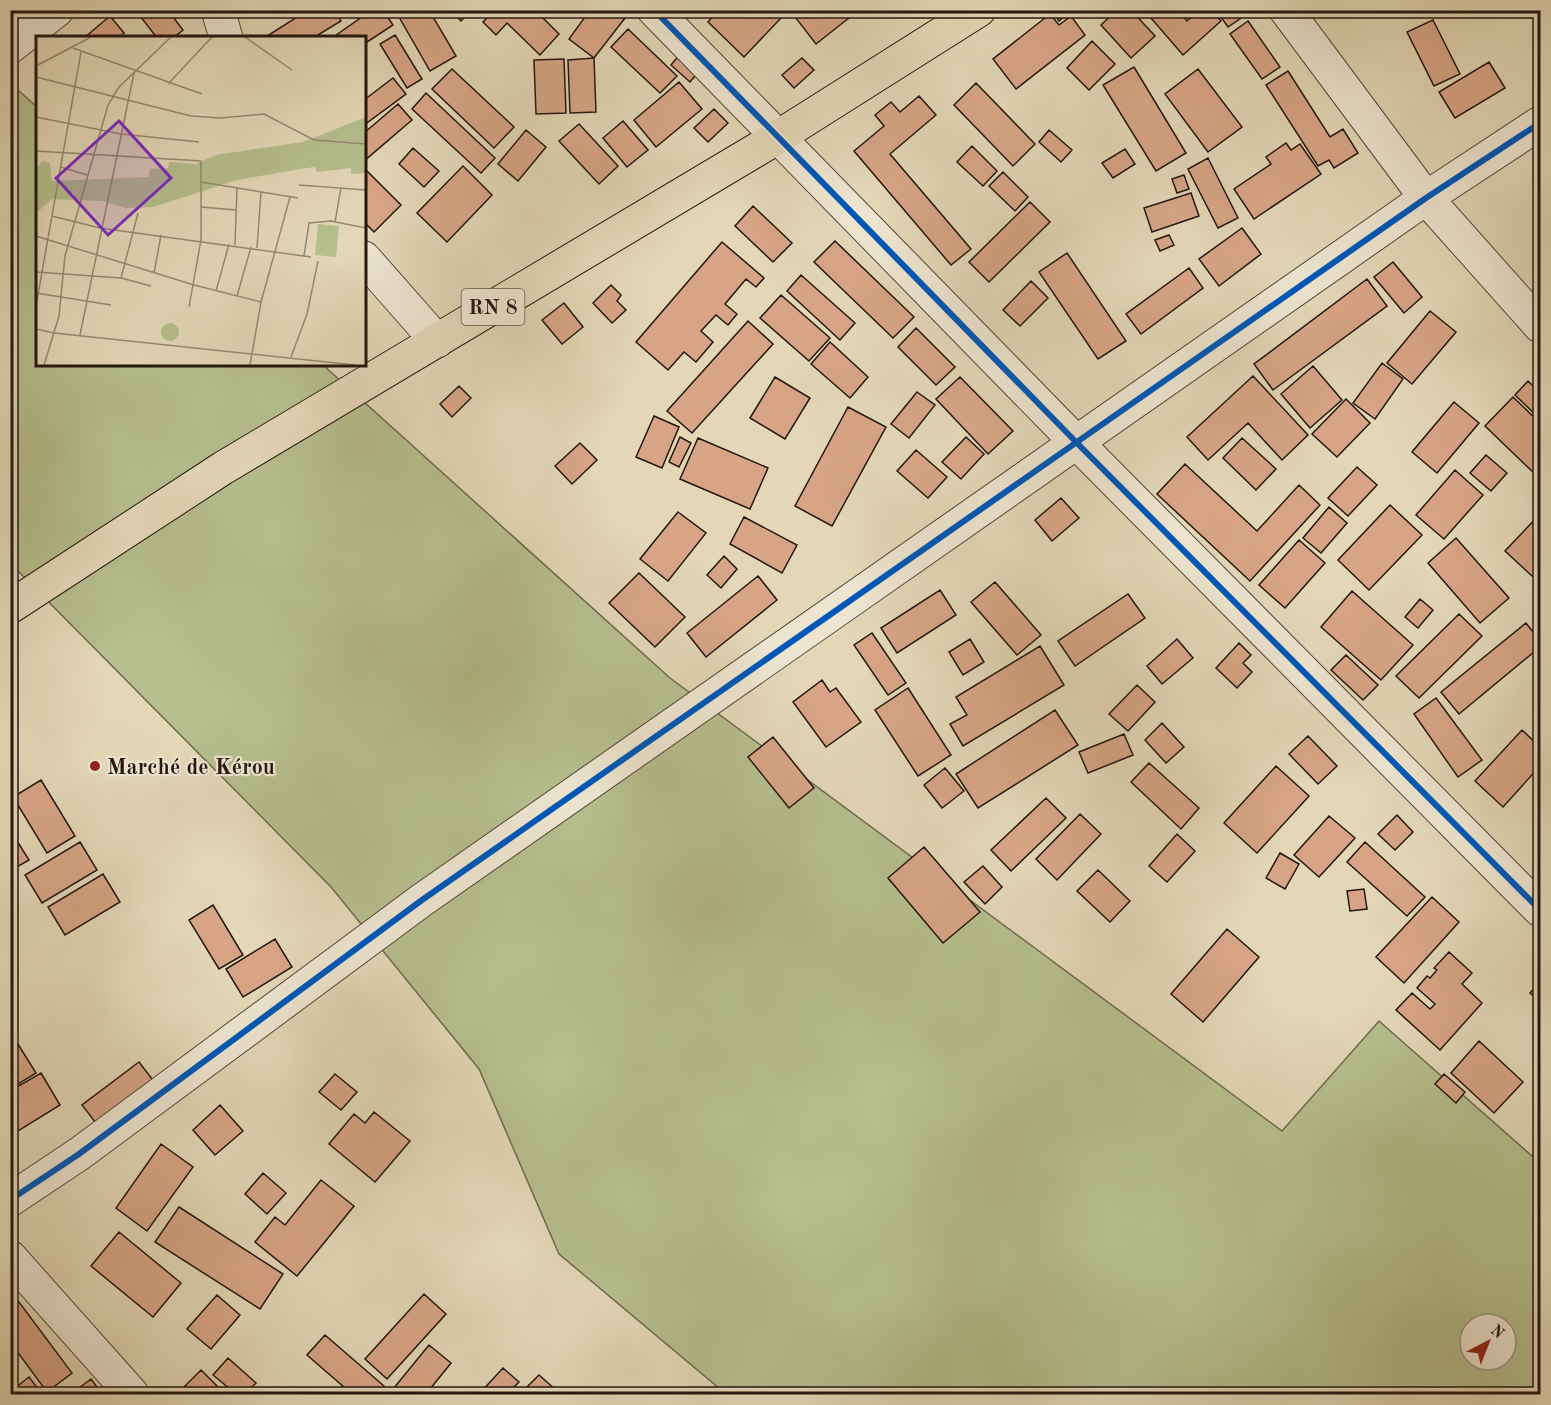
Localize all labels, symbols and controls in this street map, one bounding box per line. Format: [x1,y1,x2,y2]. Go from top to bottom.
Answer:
inset map [36,36,366,366]
road number: RN 8 [462,289,524,325]
place label: Marché de Kérou [107,757,275,779]
marker: Marché de Kérou [88,759,102,773]
north arrow [1458,1312,1518,1372]
text: N [1487,1322,1507,1343]

